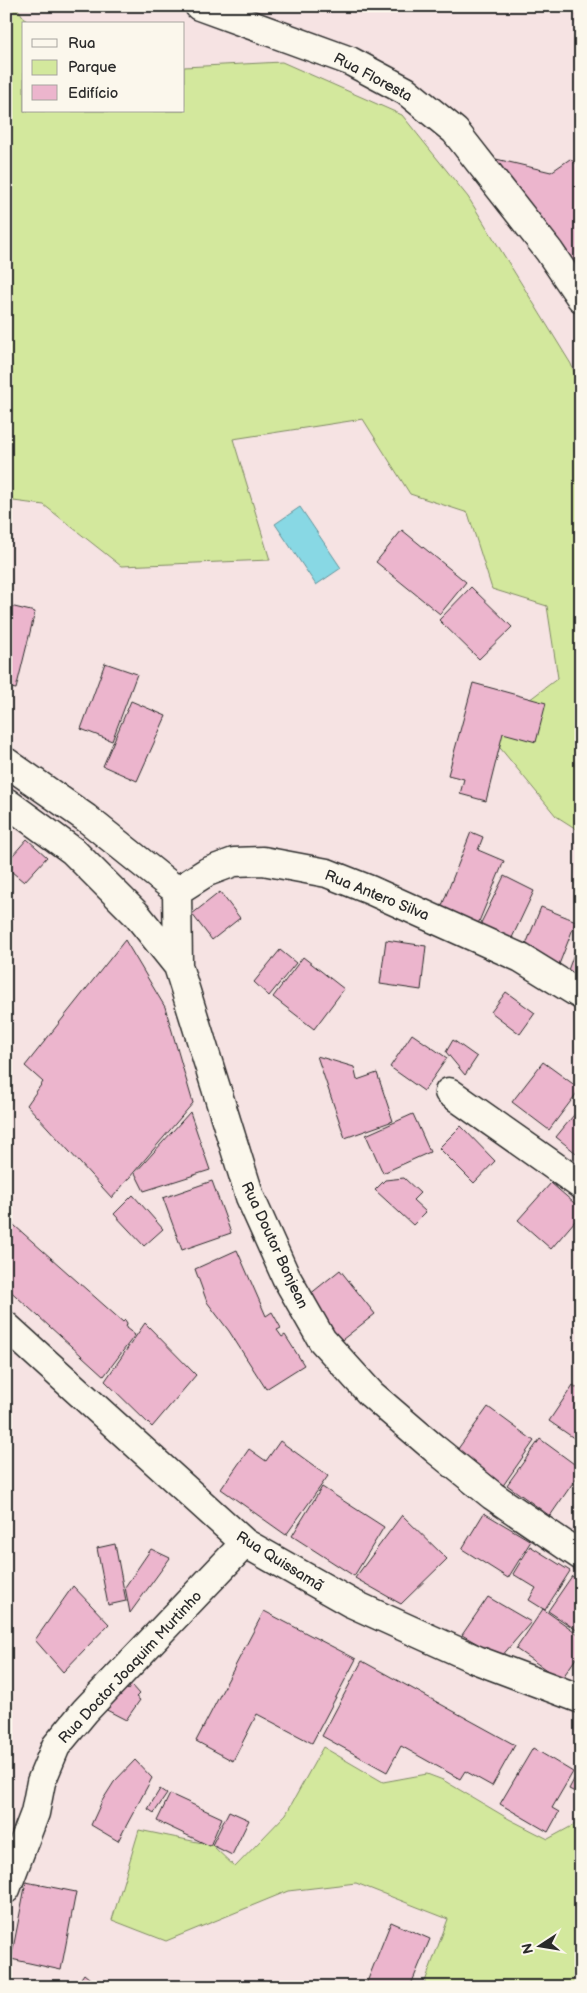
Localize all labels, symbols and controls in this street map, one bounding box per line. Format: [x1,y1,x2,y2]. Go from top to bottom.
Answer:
legend [22,22,185,112]
text: Rua [68,34,96,53]
street label: Rua Floresta [330,49,415,106]
text: Parque [68,58,117,77]
text: Edifício [68,84,118,103]
street label: Rua Antero Silva [322,866,432,925]
street label: Rua Doutor Bonjean [237,1179,312,1312]
street label: Rua Quissamã [233,1527,327,1596]
street label: Rua Doctor Joaquim Murtinho [55,1587,206,1748]
north arrow [514,1920,564,1970]
text: N [518,1942,537,1956]

